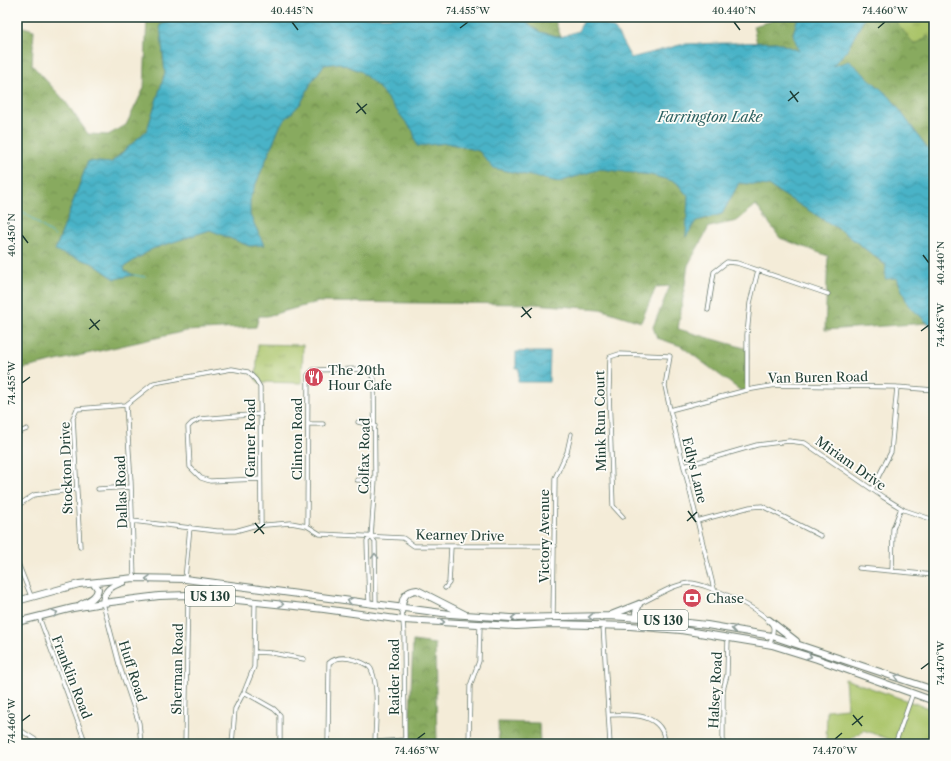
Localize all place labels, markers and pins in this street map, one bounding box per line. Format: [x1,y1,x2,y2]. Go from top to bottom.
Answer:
place label: The 20th Hour Cafe [328,362,392,393]
restaurant icon: The 20th Hour Cafe [303,366,325,388]
bank icon: Chase [681,587,703,609]
place label: Chase [706,590,744,606]

